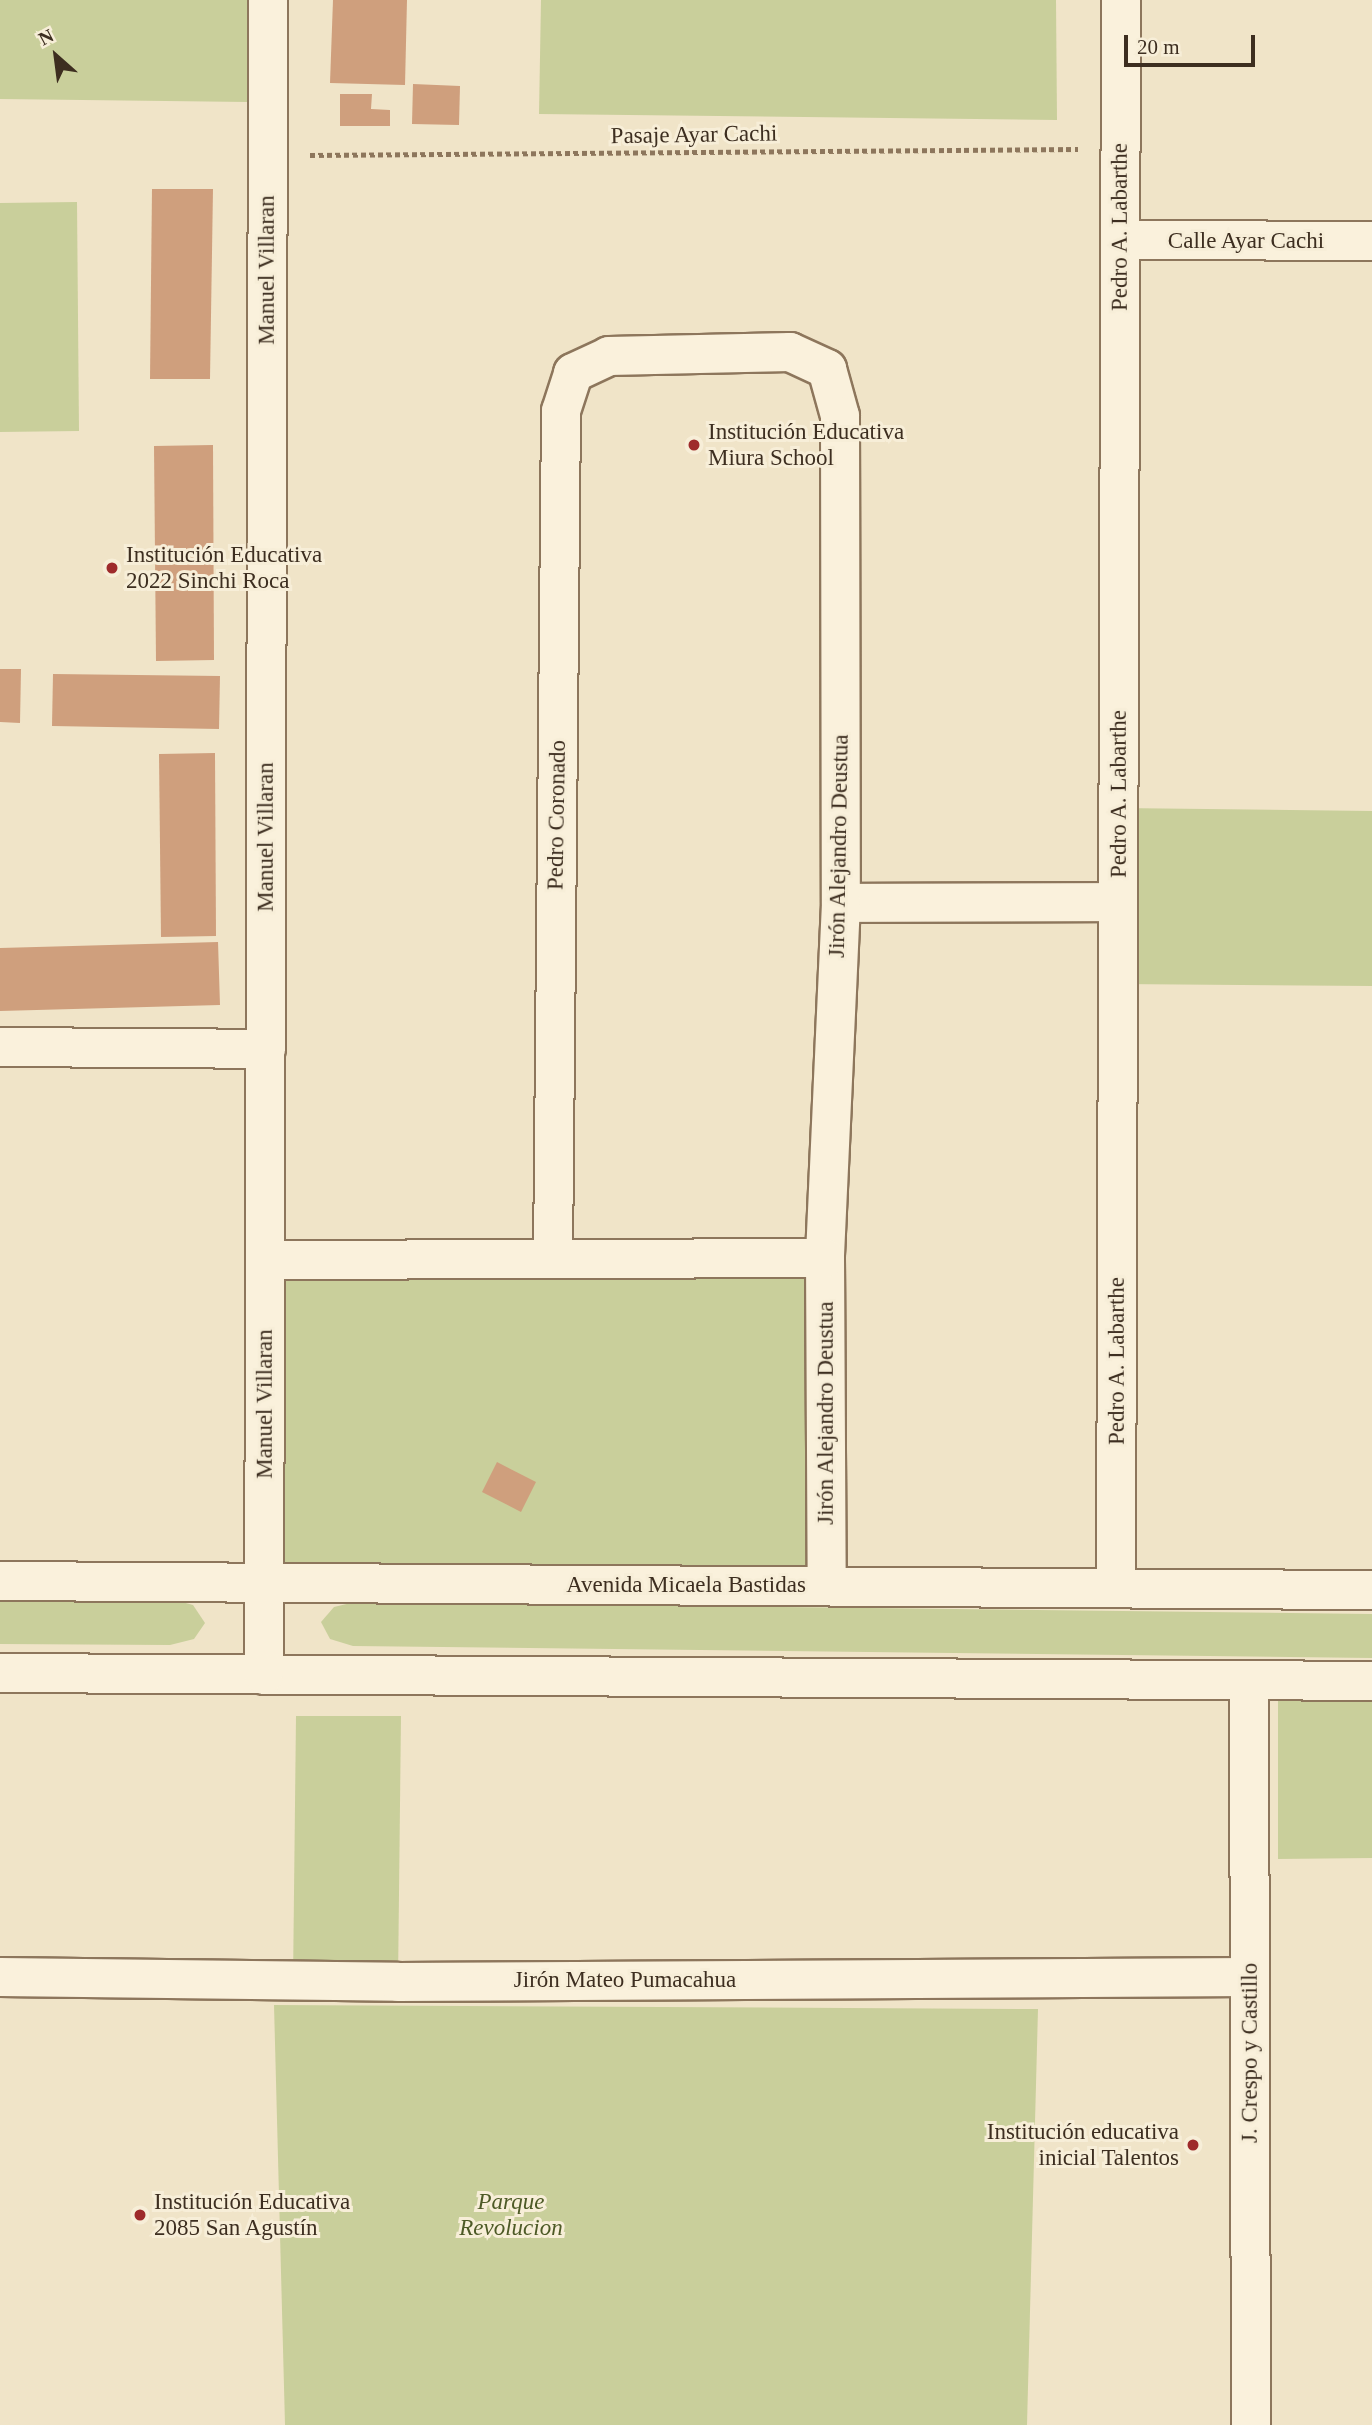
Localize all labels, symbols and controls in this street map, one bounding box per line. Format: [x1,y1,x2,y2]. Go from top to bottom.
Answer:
north arrow [21,21,91,91]
scale bar [1127,21,1258,65]
text: N [35,25,57,50]
text: 20 m [1137,35,1180,59]
street label: Pasaje Ayar Cachi [610,120,778,150]
street label: Pedro A. Labarthe [1106,142,1134,312]
street label: Manuel Villaran [253,195,281,345]
street label: Calle Ayar Cachi [1167,227,1325,255]
place label: Institución Educativa Miura School [708,418,904,472]
marker: Institución Educativa Miura School [686,437,702,453]
place label: Institución Educativa 2022 Sinchi Roca [126,541,322,595]
marker: Institución Educativa 2022 Sinchi Roca [104,560,120,576]
street label: Pedro A. Labarthe [1105,709,1133,879]
street label: Jirón Alejandro Deustua [823,733,855,959]
street label: Pedro Coronado [542,740,572,890]
street label: Manuel Villaran [252,762,280,912]
street label: Pedro A. Labarthe [1103,1276,1131,1446]
street label: Jirón Alejandro Deustua [812,1301,840,1525]
street label: Manuel Villaran [251,1329,279,1479]
street label: Avenida Micaela Bastidas [566,1571,806,1599]
street label: J. Crespo y Castillo [1236,1963,1264,2143]
street label: Jirón Mateo Pumacahua [514,1966,736,1994]
place label: Institución educativa inicial Talentos [987,2118,1179,2172]
marker: Institución educativa inicial Talentos [1185,2137,1201,2153]
place label: Institución Educativa 2085 San Agustín [154,2188,350,2242]
park label: Parque Revolucion [459,2188,563,2242]
marker: Institución Educativa 2085 San Agustín [132,2207,148,2223]

